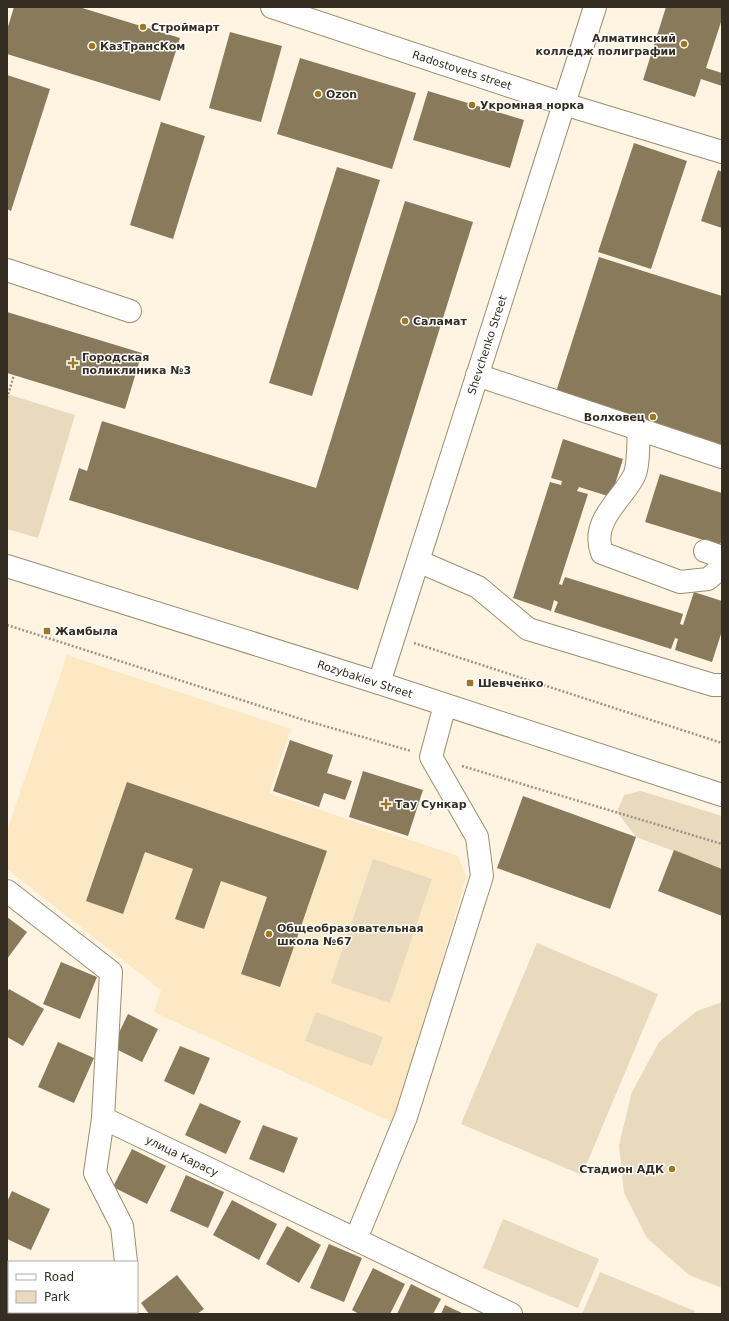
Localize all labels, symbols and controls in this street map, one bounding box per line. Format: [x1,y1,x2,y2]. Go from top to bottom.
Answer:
place label: Строймарт [151,21,220,34]
marker: Строймарт [138,22,148,32]
place label: Алматинский колледж полиграфии [535,32,676,58]
marker: Алматинский колледж полиграфии [679,39,689,49]
place label: КазТрансКом [100,40,185,53]
marker: КазТрансКом [87,41,97,51]
street label: Radostovets street [411,48,514,93]
place label: Ozon [326,88,357,101]
marker: Ozon [313,89,323,99]
place label: Укромная норка [480,99,584,112]
marker: Укромная норка [467,100,477,110]
street label: Shevchenko Street [465,293,510,396]
place label: Саламат [413,315,467,328]
marker: Саламат [400,316,410,326]
place label: Городская поликлиника №3 [82,351,191,377]
marker: Городская поликлиника №3 [67,357,79,369]
place label: Волховец [584,411,645,424]
marker: Волховец [648,412,658,422]
place label: Жамбыла [55,625,118,638]
marker: Жамбыла [42,626,52,636]
street label: Rozybakiev Street [316,658,415,701]
place label: Шевченко [478,677,544,690]
marker: Шевченко [465,678,475,688]
marker: Тау Сункар [380,798,392,810]
place label: Тау Сункар [395,798,467,811]
place label: Общеобразовательная школа №67 [277,922,423,948]
marker: Общеобразовательная школа №67 [264,929,274,939]
street label: улица Карасу [143,1133,221,1180]
place label: Стадион АДК [579,1163,664,1176]
marker: Стадион АДК [667,1164,677,1174]
legend [8,1261,138,1313]
text: Road [44,1270,74,1284]
text: Park [44,1290,70,1304]

